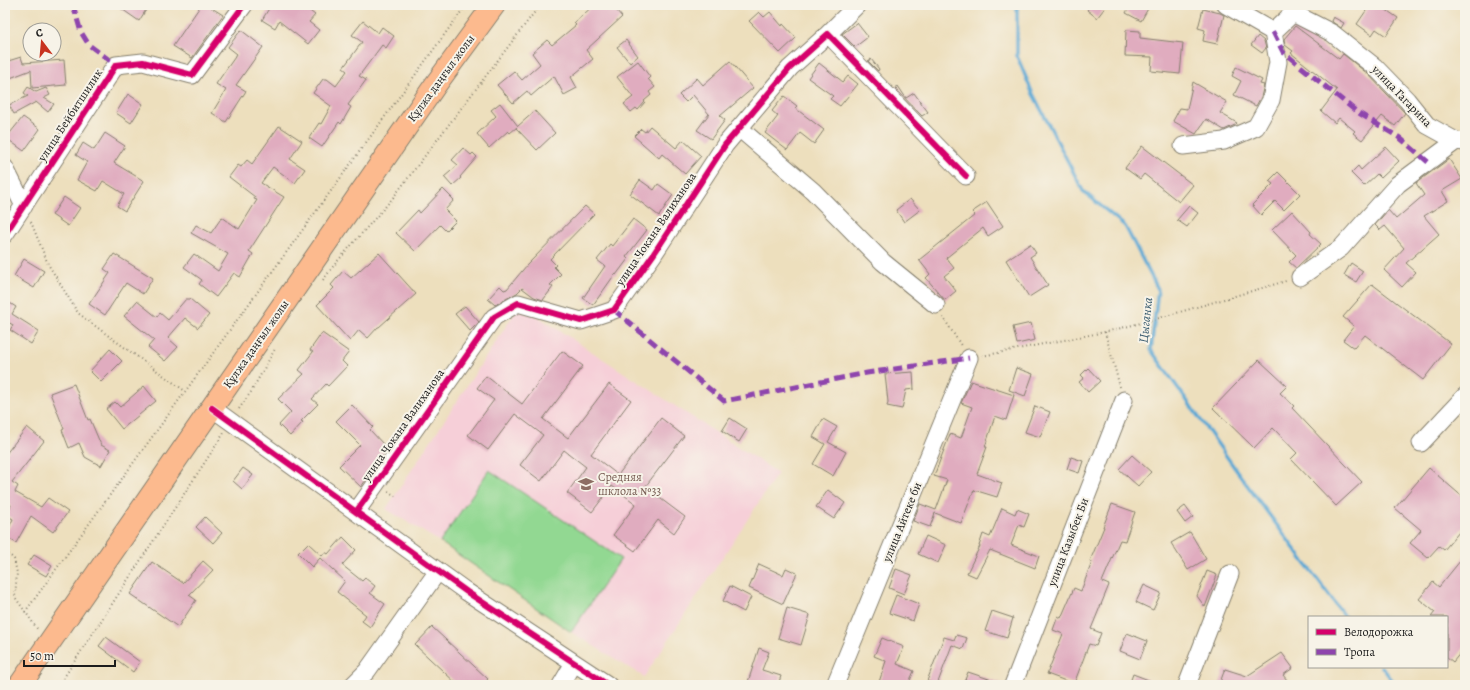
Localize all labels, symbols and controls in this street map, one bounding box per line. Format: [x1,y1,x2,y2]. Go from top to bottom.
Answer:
north arrow [22,22,62,62]
text: С [34,25,45,41]
street label: Құлжа даңғыл жолы [404,31,478,125]
street label: улица Гагарина [1368,61,1436,131]
street label: улица Бейбитшилик [33,66,106,165]
street label: улица Чокана Валиханова [611,169,700,290]
water label: Цыганка [1135,296,1156,344]
street label: Құлжа даңғыл жолы [220,297,292,391]
street label: улица Чокана Валиханова [358,365,448,485]
place label: Средняя шклола №33 [598,469,661,499]
school or university icon: Средняя шклола №33 [577,475,595,493]
street label: улица Айтеке би [878,480,925,565]
street label: улица Казыбек Би [1043,495,1092,590]
legend [1308,616,1448,668]
text: Велодорожка [1344,624,1414,640]
scale bar [24,642,115,668]
text: Тропа [1344,644,1375,660]
text: 50 m [30,648,54,664]

